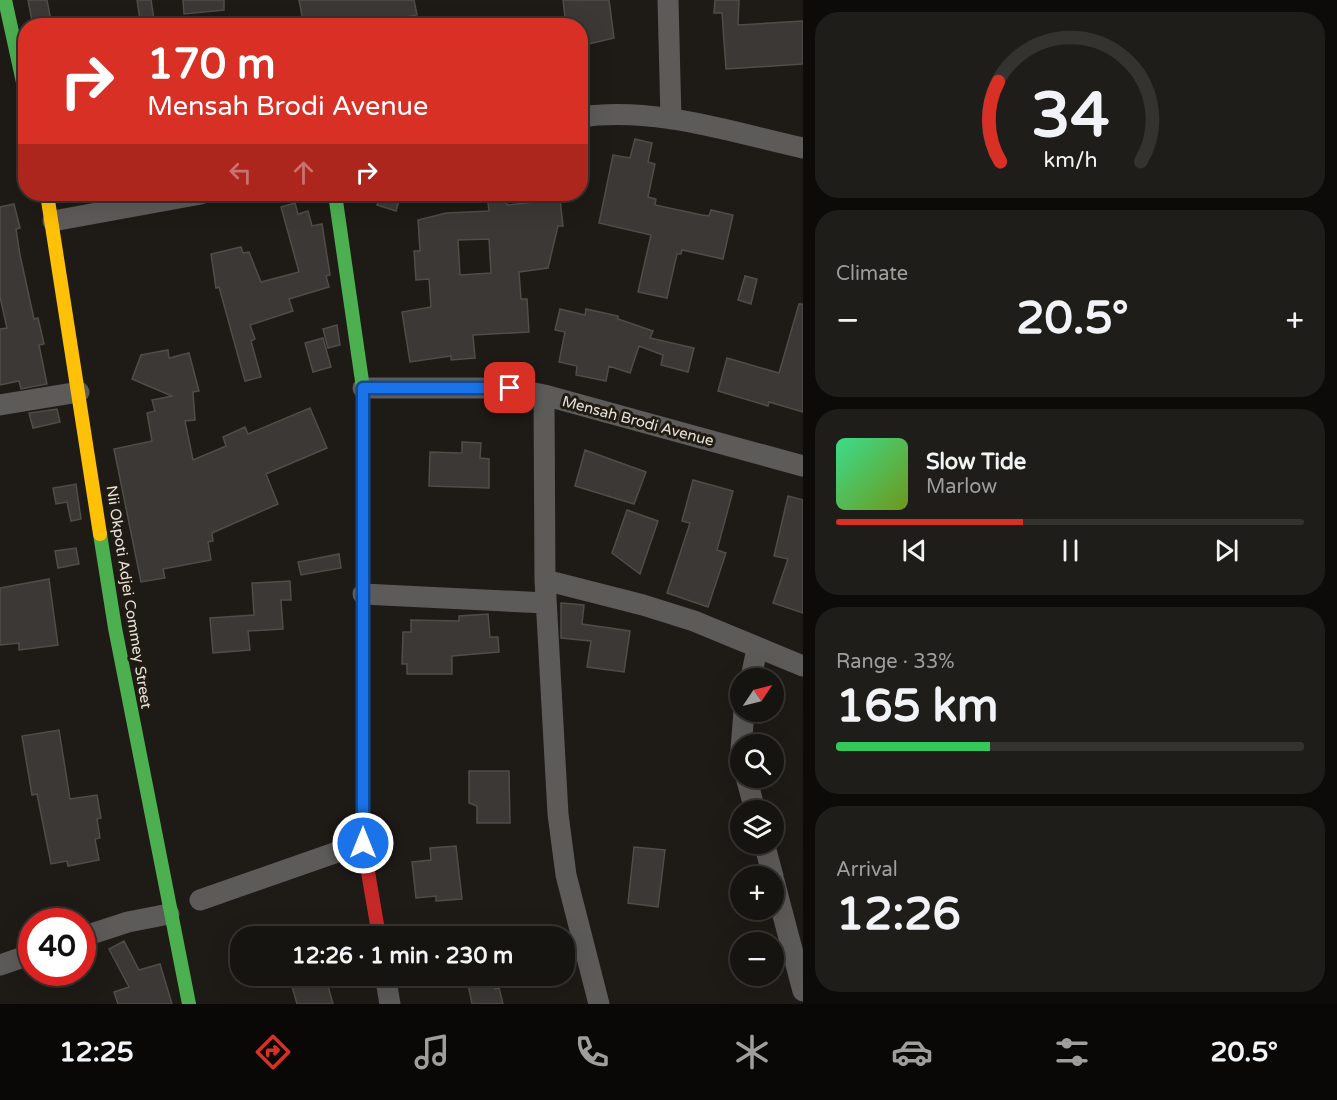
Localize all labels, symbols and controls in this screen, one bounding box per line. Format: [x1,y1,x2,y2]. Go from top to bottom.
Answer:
text: 170 m [147,39,276,90]
icon: right [48,42,126,120]
text: 34 [1031,79,1109,154]
text: Mensah Brodi Avenue [147,90,428,123]
text: km/h [1043,148,1097,174]
icon: left [224,156,257,189]
icon: ahead [287,156,320,189]
icon: right [350,156,383,189]
text: Climate [836,262,908,286]
text: 20.5° [1016,292,1129,346]
text: − [836,301,860,340]
text: + [1285,301,1304,340]
pin [484,362,535,413]
icon: arrive [493,371,526,404]
street label: Mensah Brodi Avenue [560,392,716,450]
text: Slow Tide [926,449,1026,475]
text: Marlow [926,475,997,499]
street label: Nii Okpoti Adjei Commey Street [102,484,156,710]
icon: previous [898,534,931,567]
icon: pause [1054,534,1087,567]
icon: next [1210,534,1243,567]
text: Range · 33% [836,650,955,674]
north arrow [730,668,784,722]
map controls [730,668,784,986]
text: 165 km [836,680,998,734]
button: search [730,734,784,788]
button: layers [730,800,784,854]
position arrow [331,811,395,875]
text: Arrival [836,858,898,882]
button: + [730,866,784,920]
text: 12:26 [836,888,961,942]
speed limit sign: 40 [18,908,96,986]
button: − [730,932,784,986]
text: 12:26 · 1 min · 230 m [292,943,513,969]
icon: directions [252,1031,294,1073]
icon: music [411,1031,453,1073]
icon: phone [571,1031,613,1073]
icon: climate [731,1031,773,1073]
icon: car [891,1031,933,1073]
icon: filters [1051,1031,1093,1073]
text: 12:25 [59,1036,134,1069]
text: 20.5° [1210,1036,1278,1069]

